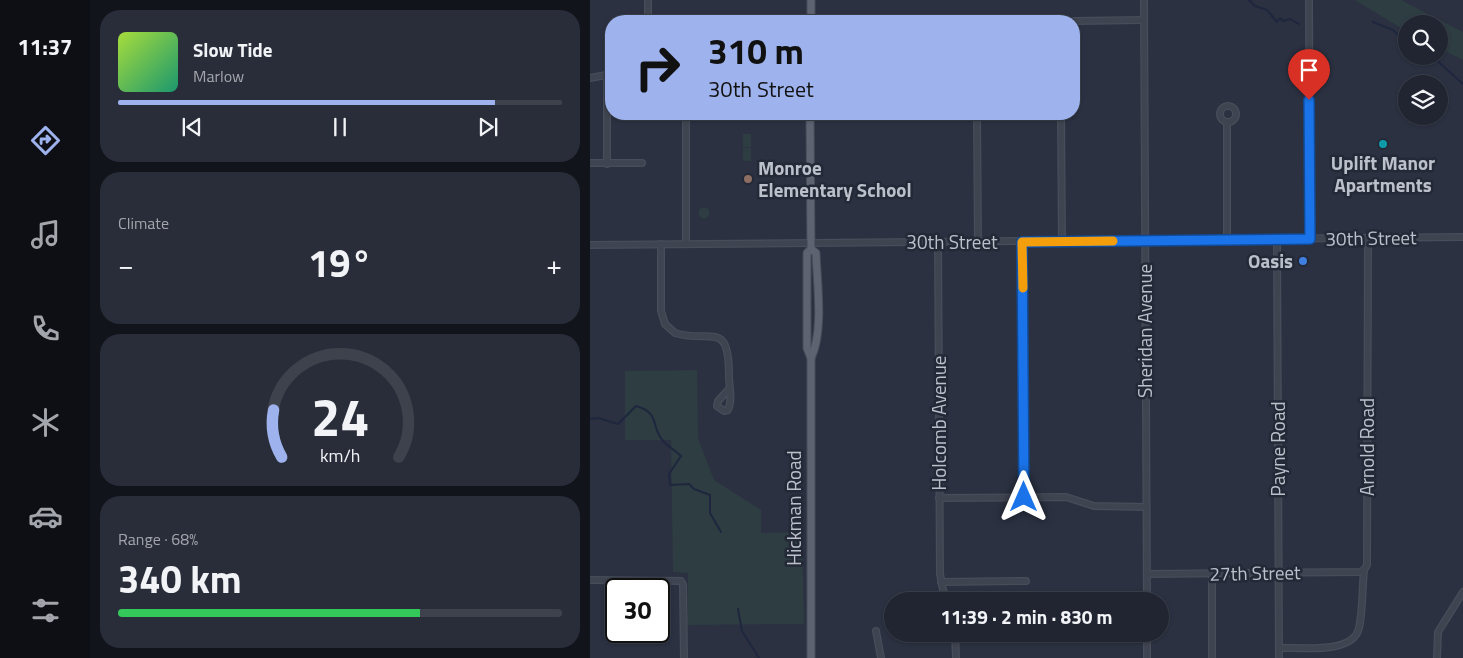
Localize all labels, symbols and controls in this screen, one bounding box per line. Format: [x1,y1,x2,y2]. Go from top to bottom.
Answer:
map controls [1398,15,1448,125]
button: search [1398,15,1448,65]
text: 310 m [708,24,804,78]
text: 11:37 [18,30,72,64]
text: Slow Tide [193,35,272,64]
icon: right [625,35,690,100]
pin [1288,49,1330,100]
icon: arrive [1295,56,1323,84]
text: Marlow [193,64,244,88]
text: 30th Street [708,72,814,106]
button: layers [1398,75,1448,125]
icon: previous [178,113,206,141]
icon: pause [326,113,354,141]
icon: next [474,113,502,141]
icon: directions [28,123,63,158]
marker: Uplift Manor Apartments [1377,138,1389,150]
place label: Uplift Manor Apartments [1331,148,1435,199]
place label: Monroe Elementary School [758,153,912,204]
marker: Monroe Elementary School [742,173,754,185]
text: Climate [118,211,169,235]
icon: music [28,217,63,252]
street label: 30th Street [1325,222,1417,253]
street label: 30th Street [906,227,998,256]
text: 19° [308,234,372,292]
text: − [118,243,134,286]
text: + [546,243,562,286]
place label: Oasis [1248,246,1293,275]
marker: Oasis [1297,255,1309,267]
street label: Sheridan Avenue [1130,264,1159,398]
icon: phone [28,311,63,346]
street label: Holcomb Avenue [924,356,953,490]
text: 24 [311,377,369,456]
street label: Arnold Road [1352,398,1381,496]
street label: Payne Road [1263,402,1292,496]
icon: climate [28,405,63,440]
text: km/h [320,442,360,469]
street label: Hickman Road [779,450,808,566]
position arrow [997,470,1049,522]
icon: car [28,499,63,534]
text: Range · 68% [118,527,198,551]
text: 340 km [118,550,242,608]
street label: 27th Street [1209,557,1301,588]
speed limit sign: 30 [605,578,670,643]
icon: filters [28,593,63,628]
text: 11:39 · 2 min · 830 m [940,602,1113,631]

